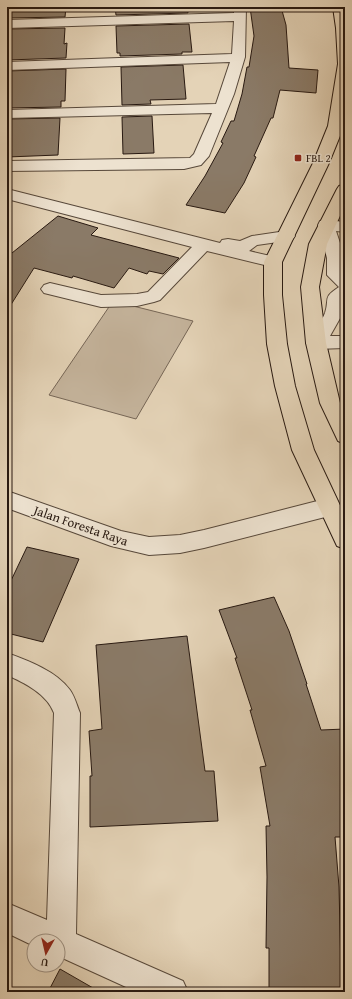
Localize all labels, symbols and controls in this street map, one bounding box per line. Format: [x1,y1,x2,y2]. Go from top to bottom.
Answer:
place label: FBL 2 [306,150,331,166]
marker: FBL 2 [293,153,303,163]
street label: Jalan Foresta Raya [29,500,131,551]
north arrow [26,933,66,973]
text: U [39,954,49,971]

